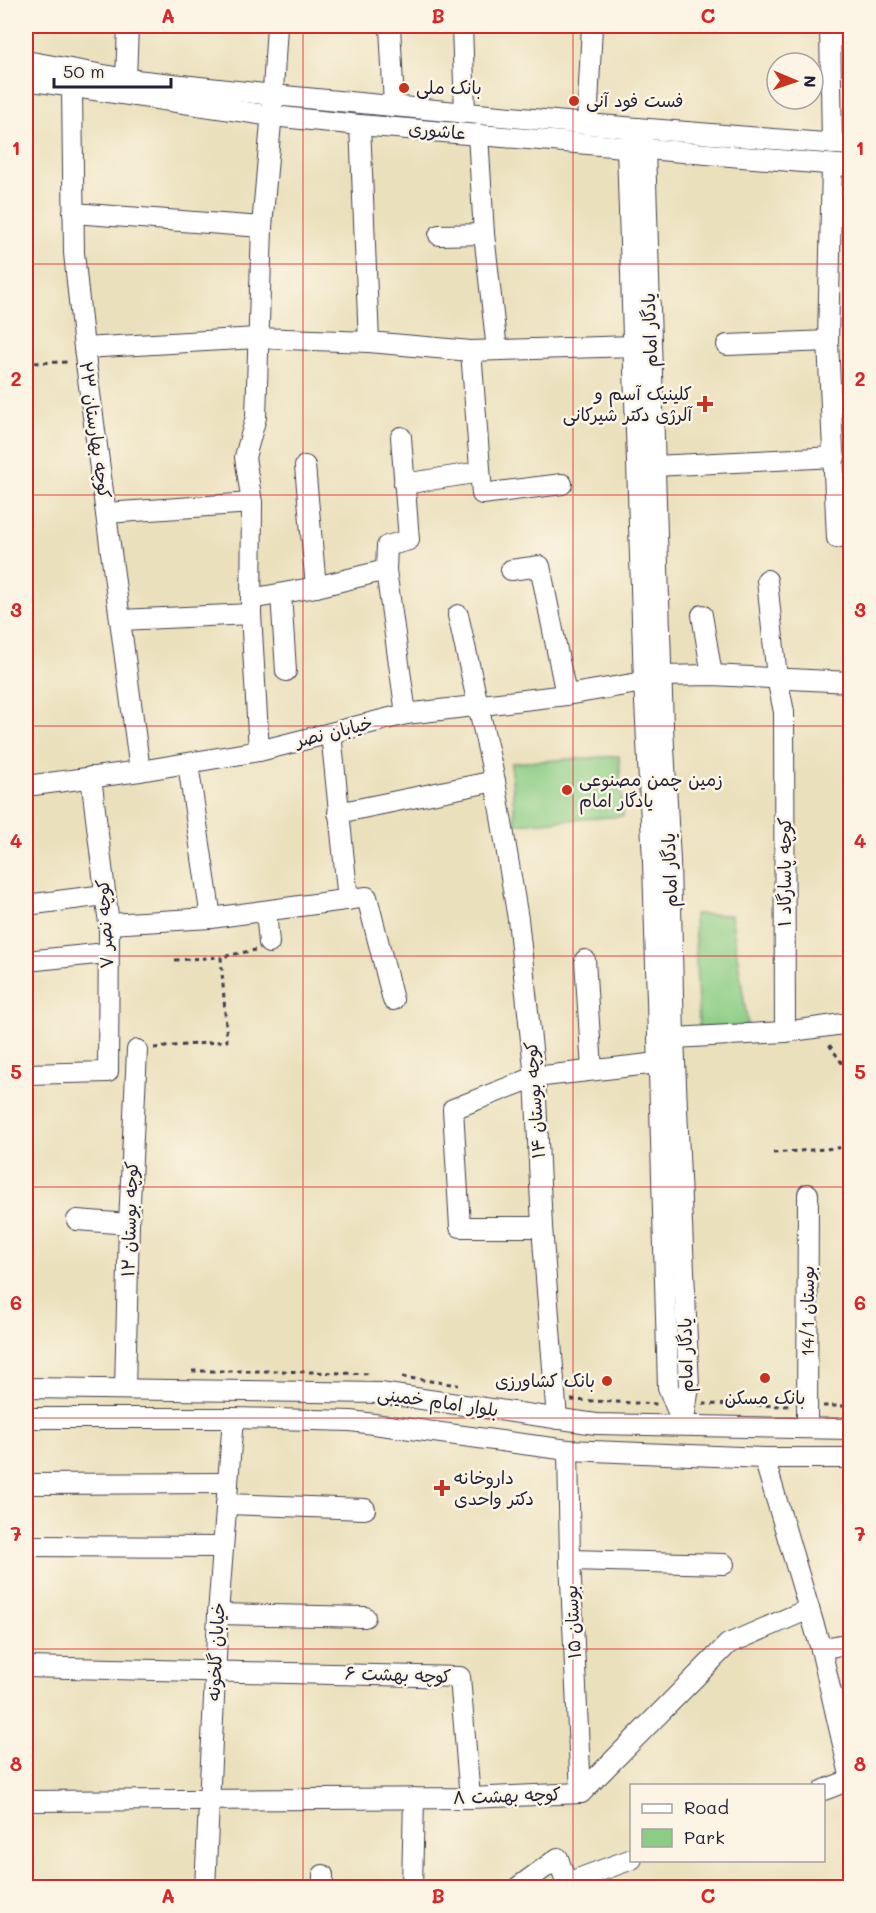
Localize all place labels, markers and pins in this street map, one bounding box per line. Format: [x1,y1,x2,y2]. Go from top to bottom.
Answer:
place label: بانک ملی [416,75,482,99]
marker: بانک ملی [397,81,411,95]
place label: فست فود آنی [586,88,683,112]
marker: فست فود آنی [567,94,581,108]
place label: کلینیک آسم و آلرژی دکتر شیرکانی [563,381,694,426]
marker: کلینیک آسم و آلرژی دکتر شیرکانی [696,395,714,413]
place label: زمین چمن مصنوعی یادگار امام [579,767,723,815]
marker: زمین چمن مصنوعی یادگار امام [560,783,574,797]
place label: بانک کشاورزی [495,1368,595,1392]
marker: بانک مسکن [758,1371,772,1385]
marker: بانک کشاورزی [600,1374,614,1388]
place label: بانک مسکن [725,1385,805,1409]
place label: داروخانه دکتر واحدی [454,1465,534,1510]
marker: داروخانه دکتر واحدی [435,1481,449,1495]

